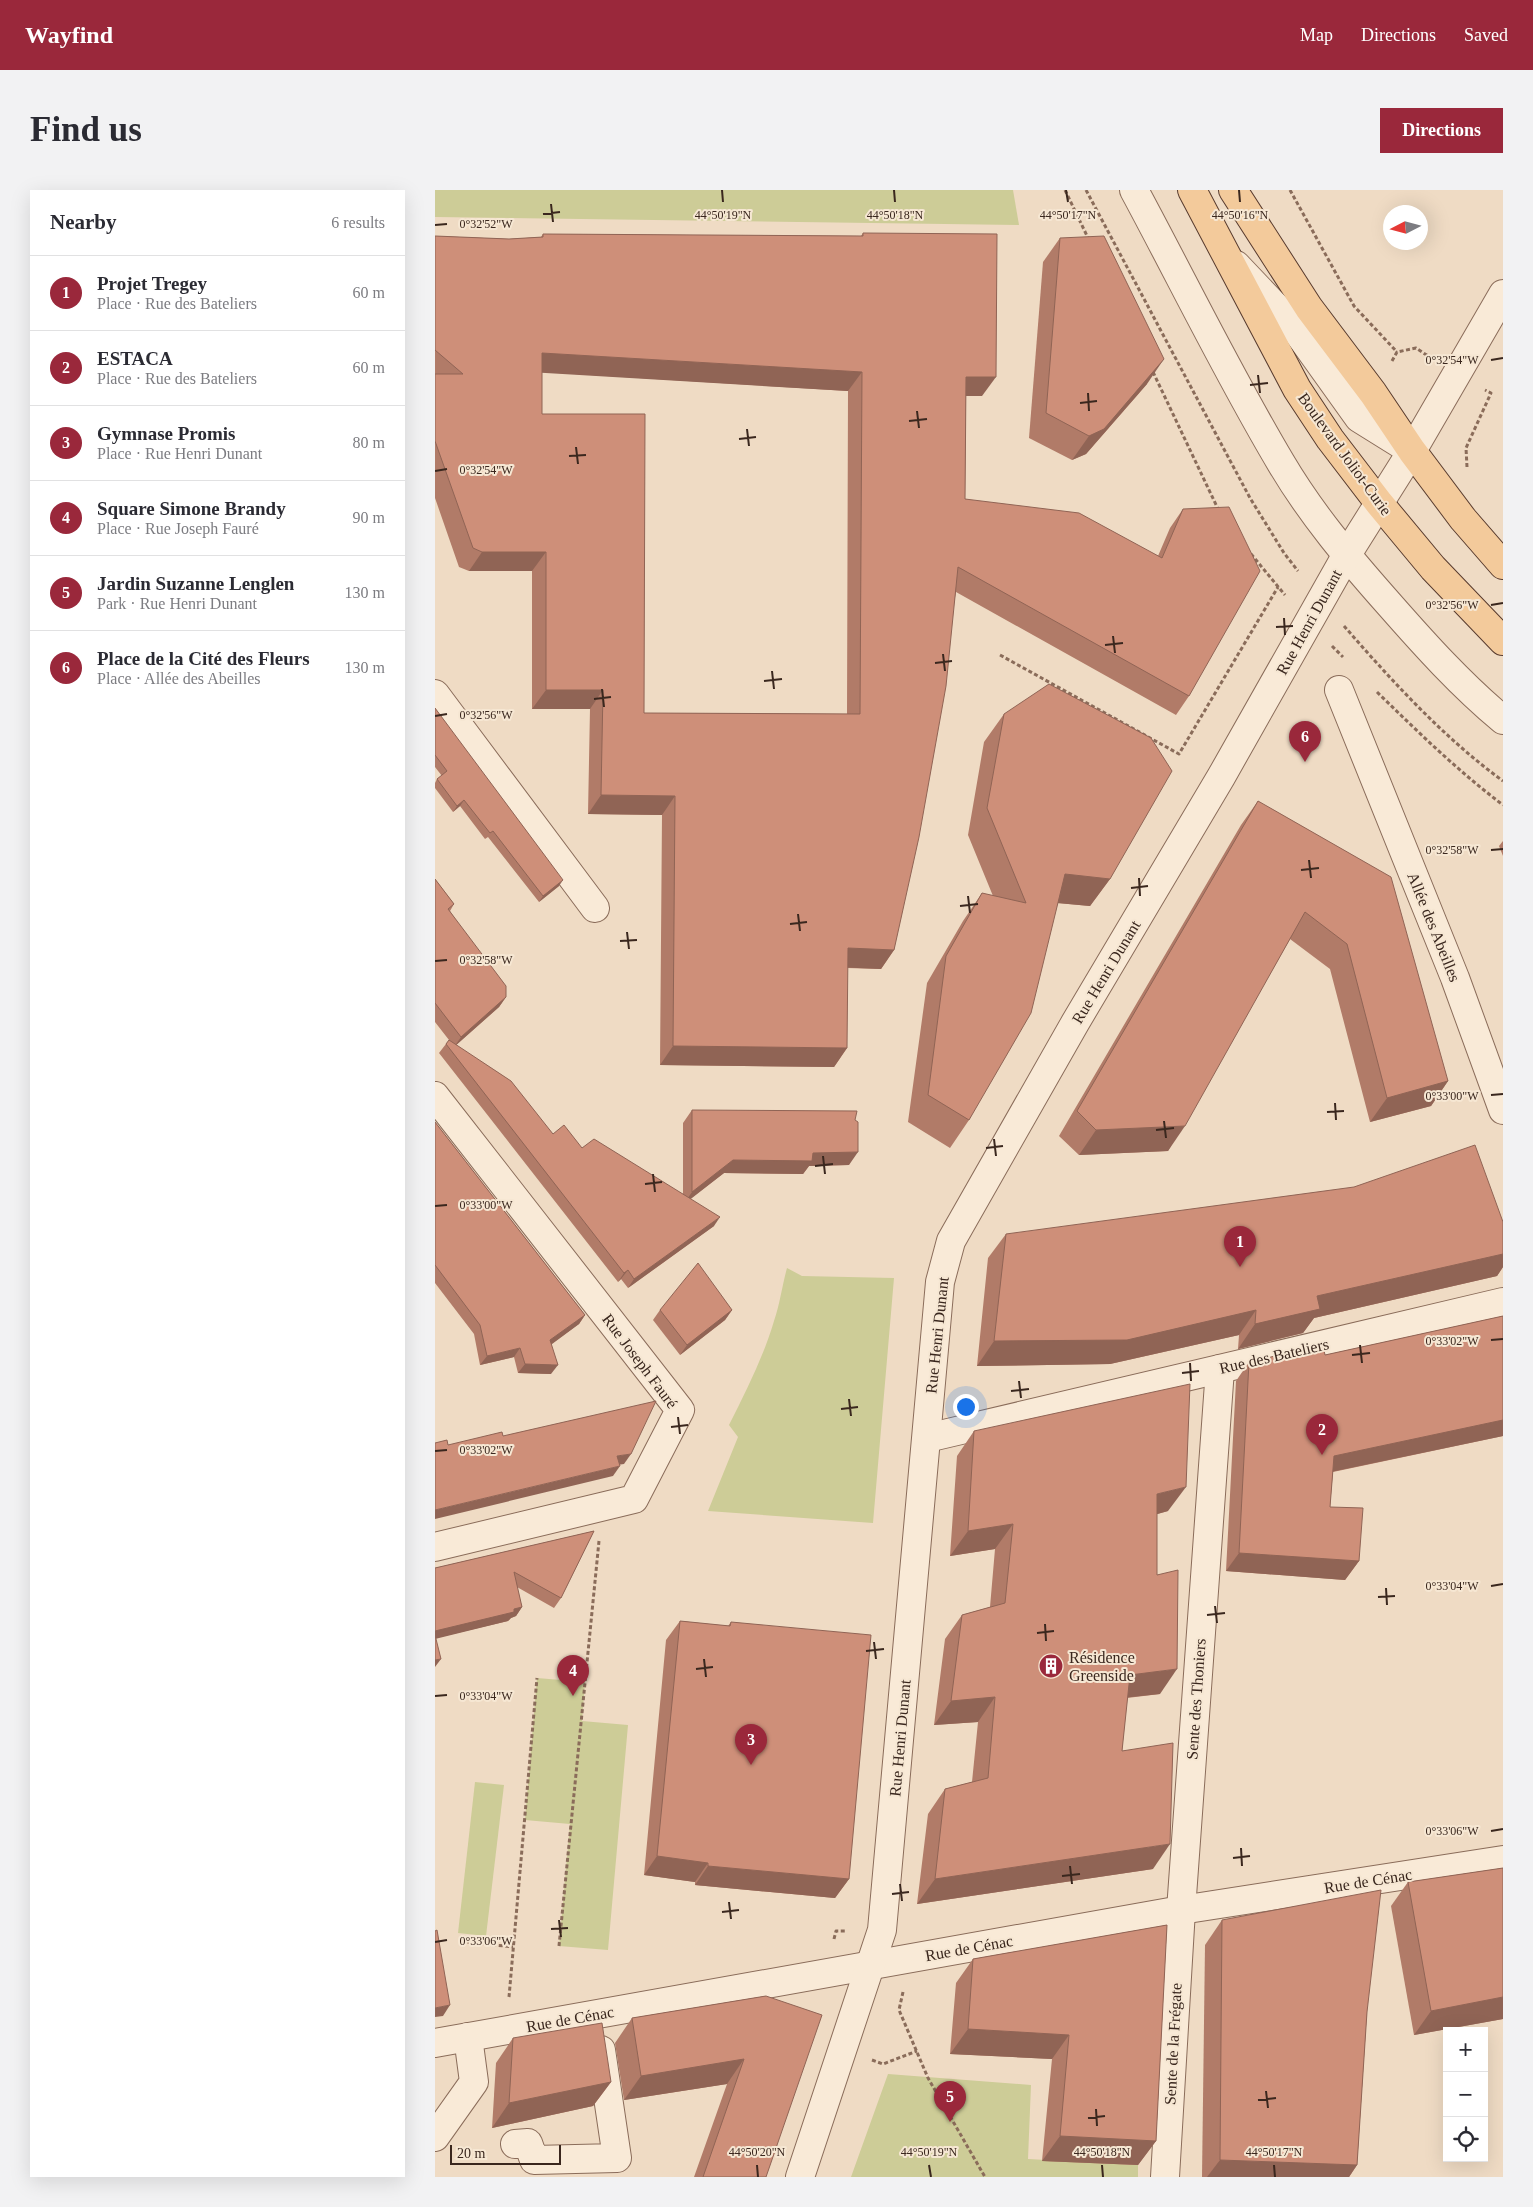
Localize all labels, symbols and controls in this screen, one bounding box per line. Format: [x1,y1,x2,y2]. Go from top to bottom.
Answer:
text: Wayfind [25,22,113,48]
text: Map [1300,25,1333,45]
text: Directions [1361,25,1436,45]
text: Saved [1464,25,1508,45]
button: Directions [1380,108,1503,153]
text: Find us [30,110,142,149]
north arrow [1383,205,1428,250]
text: 44°50'19"N [695,208,752,222]
text: 44°50'18"N [867,208,924,222]
text: 44°50'17"N [1040,208,1097,222]
text: 44°50'16"N [1212,208,1269,222]
text: Nearby [50,210,117,234]
text: 6 results [331,214,385,231]
text: 0°32'52"W [459,217,513,231]
text: Projet Tregey [97,273,207,294]
text: 1 [62,284,70,301]
text: 60 m [353,284,385,301]
text: Place · Rue des Bateliers [97,295,257,312]
text: ESTACA [97,348,173,369]
text: 0°32'54"W [1425,353,1479,367]
text: 2 [62,359,70,376]
text: 60 m [353,359,385,376]
text: Place · Rue des Bateliers [97,370,257,387]
street label: Boulevard Joliot-Curie [1295,390,1395,518]
text: Gymnase Promis [97,423,235,444]
text: 3 [62,434,70,451]
text: 80 m [353,434,385,451]
text: Place · Rue Henri Dunant [97,445,262,462]
text: 0°32'54"W [459,463,513,477]
text: Square Simone Brandy [97,498,286,519]
text: 4 [62,509,70,526]
text: 90 m [353,509,385,526]
text: Place · Rue Joseph Fauré [97,520,259,537]
street label: Rue Henri Dunant [1273,566,1345,677]
text: Jardin Suzanne Lenglen [97,573,294,594]
text: 5 [62,584,70,601]
text: 130 m [345,584,385,601]
text: Park · Rue Henri Dunant [97,595,257,612]
text: 0°32'56"W [1425,598,1479,612]
text: Place de la Cité des Fleurs [97,648,310,669]
text: 6 [62,659,70,676]
text: 130 m [345,659,385,676]
text: Place · Allée des Abeilles [97,670,261,687]
text: 0°32'56"W [459,708,513,722]
pin: 6 [1289,721,1321,762]
text: 0°32'58"W [1425,843,1479,857]
street label: Allée des Abeilles [1404,870,1464,984]
street label: Rue Henri Dunant [1069,917,1144,1027]
text: 0°32'58"W [459,953,513,967]
text: 0°33'00"W [1425,1089,1479,1103]
text: 0°33'00"W [459,1198,513,1212]
pin: 1 [1224,1226,1256,1267]
street label: Rue Henri Dunant [922,1275,952,1394]
street label: Rue Joseph Fauré [598,1310,681,1412]
text: 0°33'02"W [1425,1334,1479,1348]
street label: Rue des Bateliers [1218,1335,1330,1377]
your location [953,1394,979,1420]
pin: 2 [1306,1414,1338,1455]
text: 0°33'02"W [459,1443,513,1457]
text: 0°33'04"W [1425,1579,1479,1593]
street label: Sente des Thoniers [1183,1638,1209,1760]
place label: Résidence Greenside [1069,1649,1135,1684]
building icon: Résidence Greenside [1038,1653,1064,1679]
pin: 4 [557,1655,589,1696]
street label: Rue Henri Dunant [886,1678,914,1797]
text: 0°33'04"W [459,1689,513,1703]
pin: 3 [735,1724,767,1765]
text: 0°33'06"W [1425,1824,1479,1838]
street label: Rue de Cénac [1323,1866,1413,1896]
street label: Rue de Cénac [924,1932,1014,1964]
text: 0°33'06"W [459,1934,513,1948]
street label: Sente de la Frégate [1161,1983,1186,2105]
street label: Rue de Cénac [525,2003,615,2035]
map controls [1443,2027,1488,2162]
button: + [1443,2027,1488,2072]
button: − [1443,2072,1488,2117]
pin: 5 [934,2081,966,2122]
button: locate [1443,2117,1488,2162]
scale bar [450,2142,561,2165]
text: 44°50'20"N [729,2145,786,2159]
text: 44°50'19"N [901,2145,958,2159]
text: 44°50'18"N [1074,2145,1131,2159]
text: 44°50'17"N [1246,2145,1303,2159]
text: 20 m [457,2146,485,2161]

